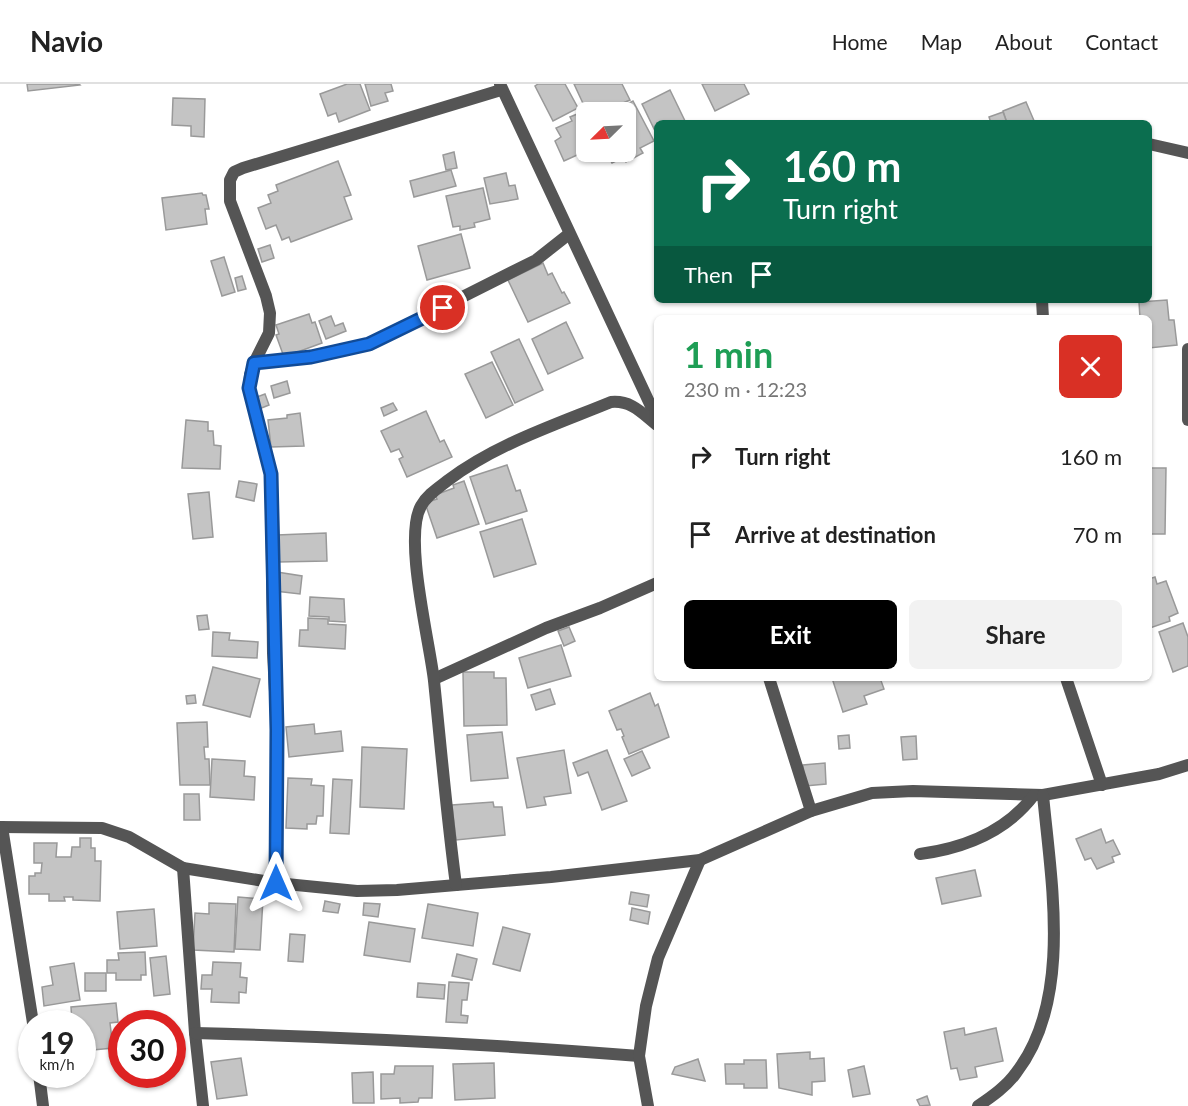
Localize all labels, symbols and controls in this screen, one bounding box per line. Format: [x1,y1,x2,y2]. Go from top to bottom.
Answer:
text: Navio [30,24,103,58]
text: Home [832,29,888,54]
text: Map [921,29,962,54]
text: About [995,29,1052,54]
text: Contact [1085,29,1158,54]
north arrow [576,102,636,162]
map controls [576,102,636,162]
text: 160 m [783,141,901,191]
icon: right [684,144,762,222]
text: Turn right [783,192,898,225]
icon: arrive [745,258,778,291]
text: Then [684,261,733,288]
pin [417,282,468,333]
icon: arrive [426,291,459,324]
text: 1 min [684,332,773,376]
button: close [1059,335,1122,398]
text: 230 m · 12:23 [684,377,807,401]
icon: right [684,440,717,473]
text: Turn right [735,443,830,470]
text: 160 m [1060,443,1122,470]
icon: arrive [684,518,717,551]
text: Arrive at destination [735,521,936,548]
text: 70 m [1073,521,1122,548]
button: Exit [684,600,897,669]
button: Share [909,600,1122,669]
position arrow [244,851,308,915]
speed limit sign: 30 [108,1010,186,1088]
text: 19 [40,1024,74,1060]
text: km/h [39,1055,75,1073]

